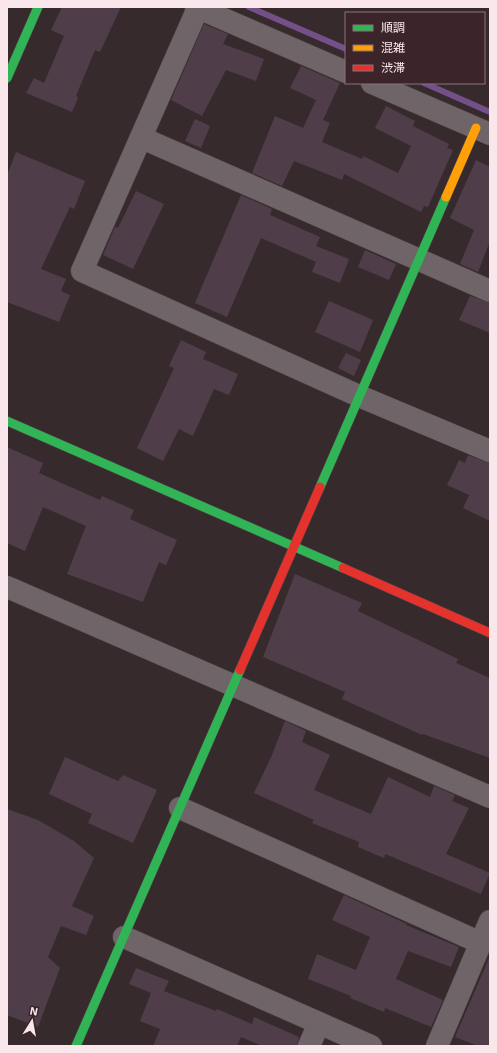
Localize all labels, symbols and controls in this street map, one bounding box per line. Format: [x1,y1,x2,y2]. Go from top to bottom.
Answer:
legend [345,12,485,84]
text: 順調 [381,20,405,34]
text: 混雑 [381,40,405,54]
text: 渋滞 [381,60,405,74]
north arrow [12,1001,52,1041]
text: N [29,1004,39,1018]

